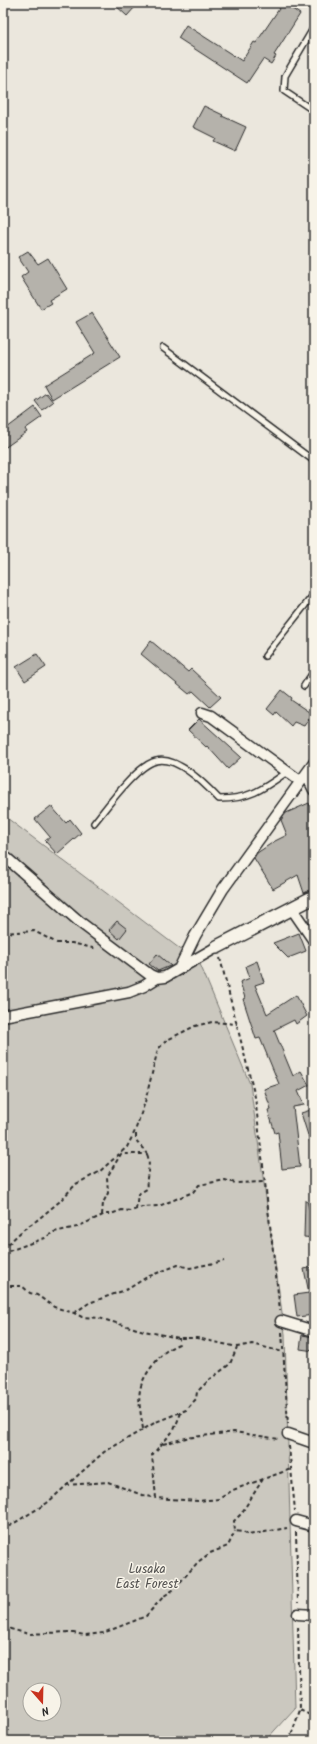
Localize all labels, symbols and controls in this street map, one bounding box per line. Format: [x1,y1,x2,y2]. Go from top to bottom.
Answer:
park label: Lusaka East Forest [116,1559,179,1595]
north arrow [22,1682,62,1722]
text: N [39,1701,51,1720]

